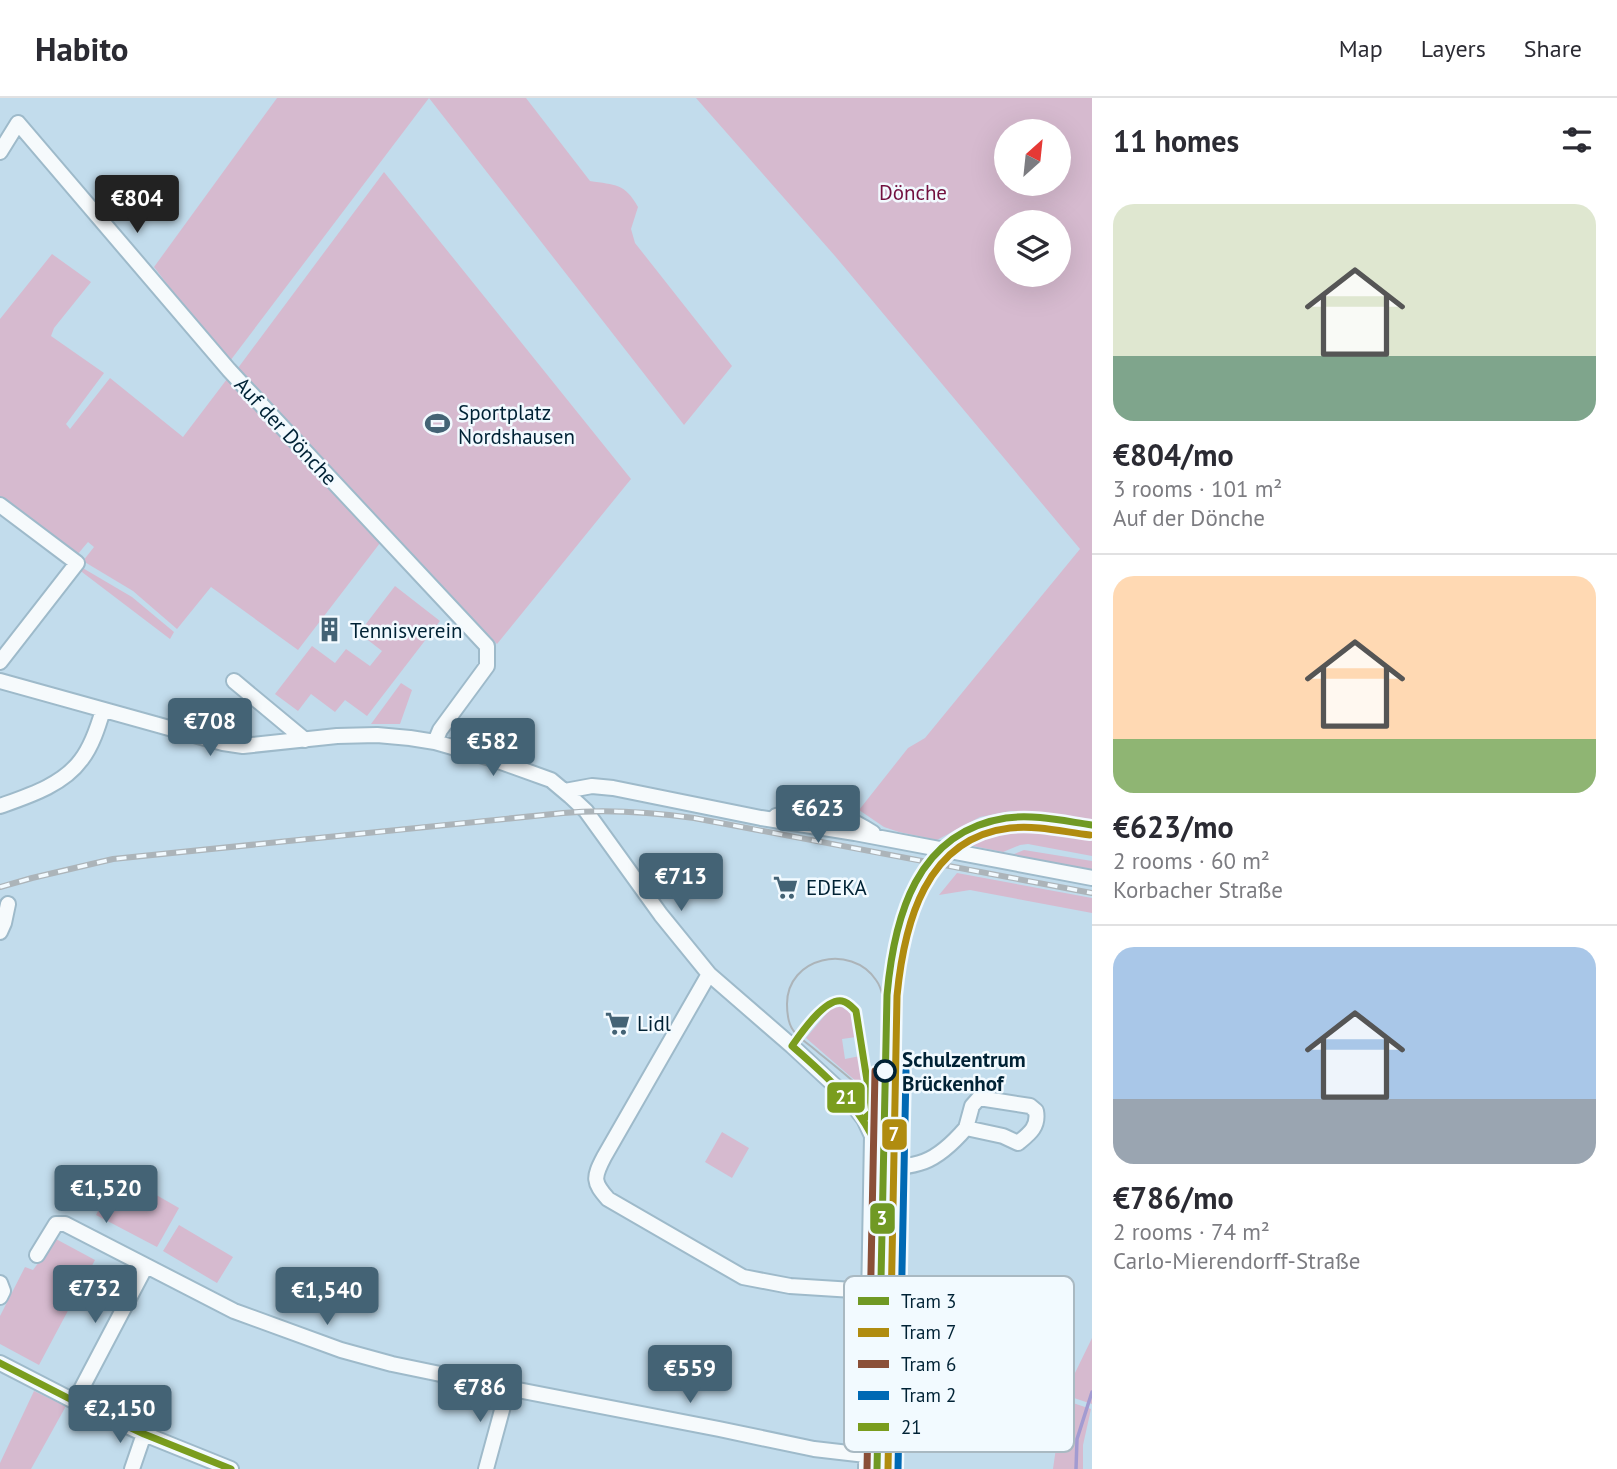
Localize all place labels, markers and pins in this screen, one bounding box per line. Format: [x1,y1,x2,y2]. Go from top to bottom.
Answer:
pin: €804 [96,176,178,235]
place label: Sportplatz Nordshausen [458,399,575,450]
sports icon: Sportplatz Nordshausen [424,410,452,438]
building icon: Tennisverein [316,616,344,644]
place label: Tennisverein [350,617,463,644]
pin: €708 [169,698,251,758]
pin: €582 [452,718,534,778]
pin: €623 [777,786,859,845]
pin: €713 [640,854,722,913]
supermarket icon: EDEKA [772,873,800,901]
place label: EDEKA [806,874,867,901]
supermarket icon: Lidl [603,1009,631,1037]
place label: Lidl [637,1010,671,1037]
place label: Schulzentrum Brückenhof [902,1046,1026,1097]
marker: Schulzentrum Brückenhof [874,1060,896,1082]
pin: €1,520 [49,1166,163,1225]
pin: €732 [54,1266,136,1325]
pin: €1,540 [270,1268,384,1327]
pin: €559 [649,1346,731,1405]
pin: €786 [439,1364,521,1424]
pin: €2,150 [63,1386,177,1445]

